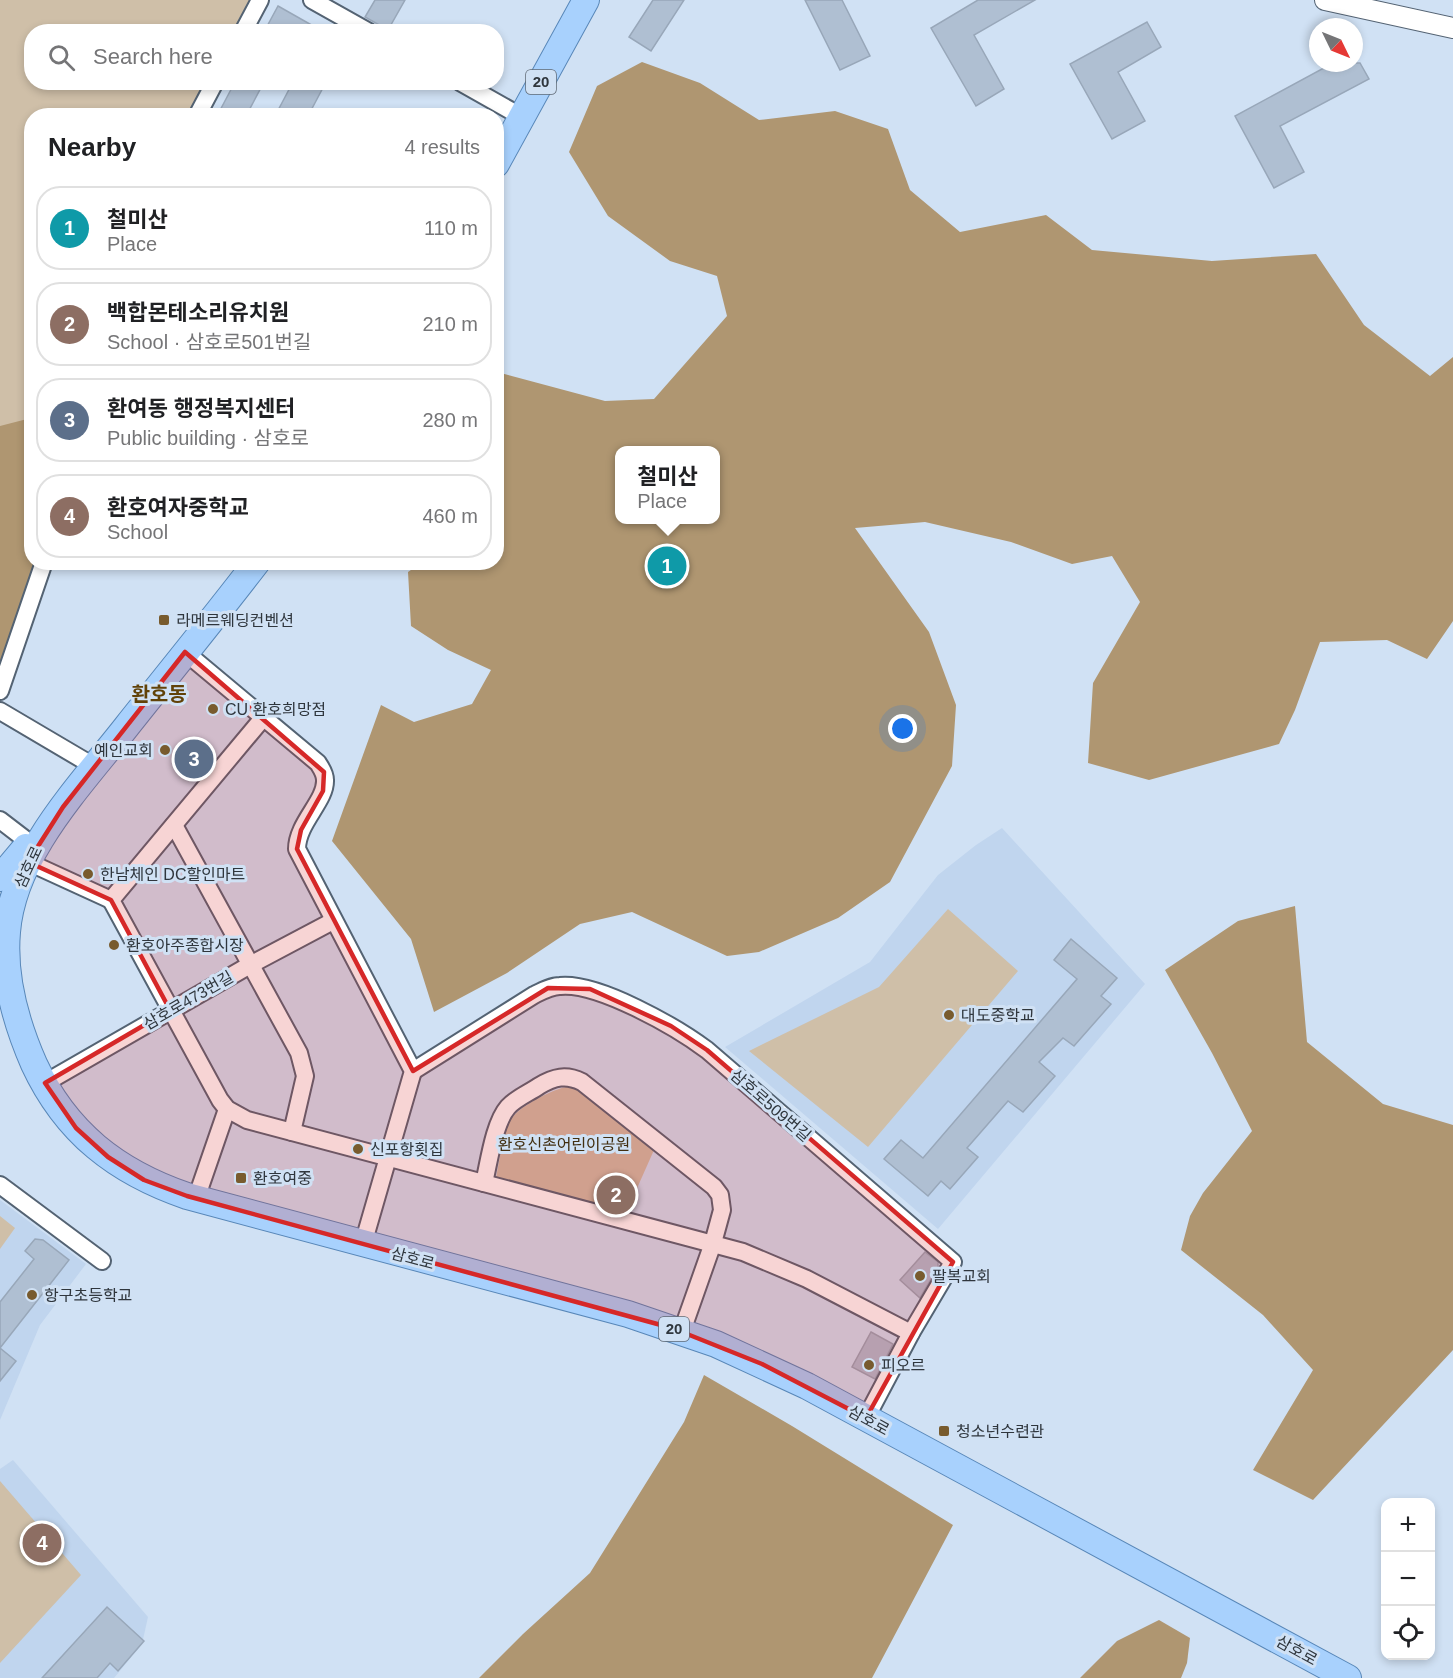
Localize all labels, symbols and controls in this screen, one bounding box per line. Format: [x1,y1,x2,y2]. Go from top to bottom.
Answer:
north arrow [1309,18,1363,72]
search box [24,24,504,90]
icon: search [45,41,78,74]
text: Search here [93,44,213,69]
road number: 20 [526,70,556,94]
text: Nearby [48,132,136,162]
text: 4 results [404,136,480,158]
text: 철미산 [107,207,168,232]
text: 1 [64,217,75,239]
text: 110 m [424,217,478,239]
text: Place [107,233,157,255]
text: 백합몬테소리유치원 [107,300,289,325]
text: 2 [64,313,75,335]
text: 210 m [422,313,478,335]
text: School · 삼호로501번길 [107,331,311,353]
text: 환여동 행정복지센터 [107,396,295,421]
text: 3 [64,409,75,431]
text: 280 m [422,409,478,431]
text: Public building · 삼호로 [107,427,309,449]
popup [615,446,720,524]
text: 철미산 [637,464,698,489]
text: Place [637,490,687,512]
text: 환호여자중학교 [107,495,249,520]
text: 4 [64,505,75,527]
text: 460 m [422,505,478,527]
text: School [107,521,168,543]
pin: 1 [648,544,686,588]
place label: 라메르웨딩컨벤션 [176,612,294,629]
marker: 라메르웨딩컨벤션 [157,613,171,627]
district label: 환호동 [131,683,187,705]
place label: CU 환호희망점 [225,701,326,718]
marker: CU 환호희망점 [206,702,220,716]
your location [888,714,917,743]
pin: 3 [174,736,214,782]
place label: 예인교회 [94,742,153,759]
marker: 예인교회 [158,743,172,757]
street label: 삼호로 [11,843,46,891]
place label: 한남체인 DC할인마트 [100,866,245,883]
marker: 한남체인 DC할인마트 [81,867,95,881]
place label: 환호아주종합시장 [126,937,244,954]
marker: 환호아주종합시장 [107,938,121,952]
street label: 삼호로473번길 [141,968,236,1033]
place label: 대도중학교 [961,1007,1035,1024]
marker: 대도중학교 [942,1008,956,1022]
street label: 삼호로509번길 [727,1066,814,1145]
park label: 환호신촌어린이공원 [498,1136,630,1153]
place label: 신포항횟집 [370,1141,444,1158]
marker: 신포항횟집 [351,1142,365,1156]
place label: 환호여중 [253,1170,312,1187]
marker: 환호여중 [234,1171,248,1185]
pin: 2 [596,1172,636,1218]
street label: 삼호로 [389,1245,437,1272]
place label: 팔복교회 [932,1268,991,1285]
marker: 팔복교회 [913,1269,927,1283]
place label: 항구초등학교 [44,1287,132,1304]
marker: 항구초등학교 [25,1288,39,1302]
road number: 20 [659,1317,689,1341]
place label: 피오르 [881,1357,925,1374]
marker: 피오르 [862,1358,876,1372]
street label: 삼호로 [845,1402,892,1439]
place label: 청소년수련관 [956,1423,1045,1440]
marker: 청소년수련관 [937,1424,951,1438]
map controls [1381,1498,1435,1660]
button: + [1381,1498,1435,1552]
pin: 4 [22,1520,62,1566]
button: − [1381,1552,1435,1606]
button: locate [1381,1606,1435,1660]
street label: 삼호로 [1273,1632,1320,1669]

